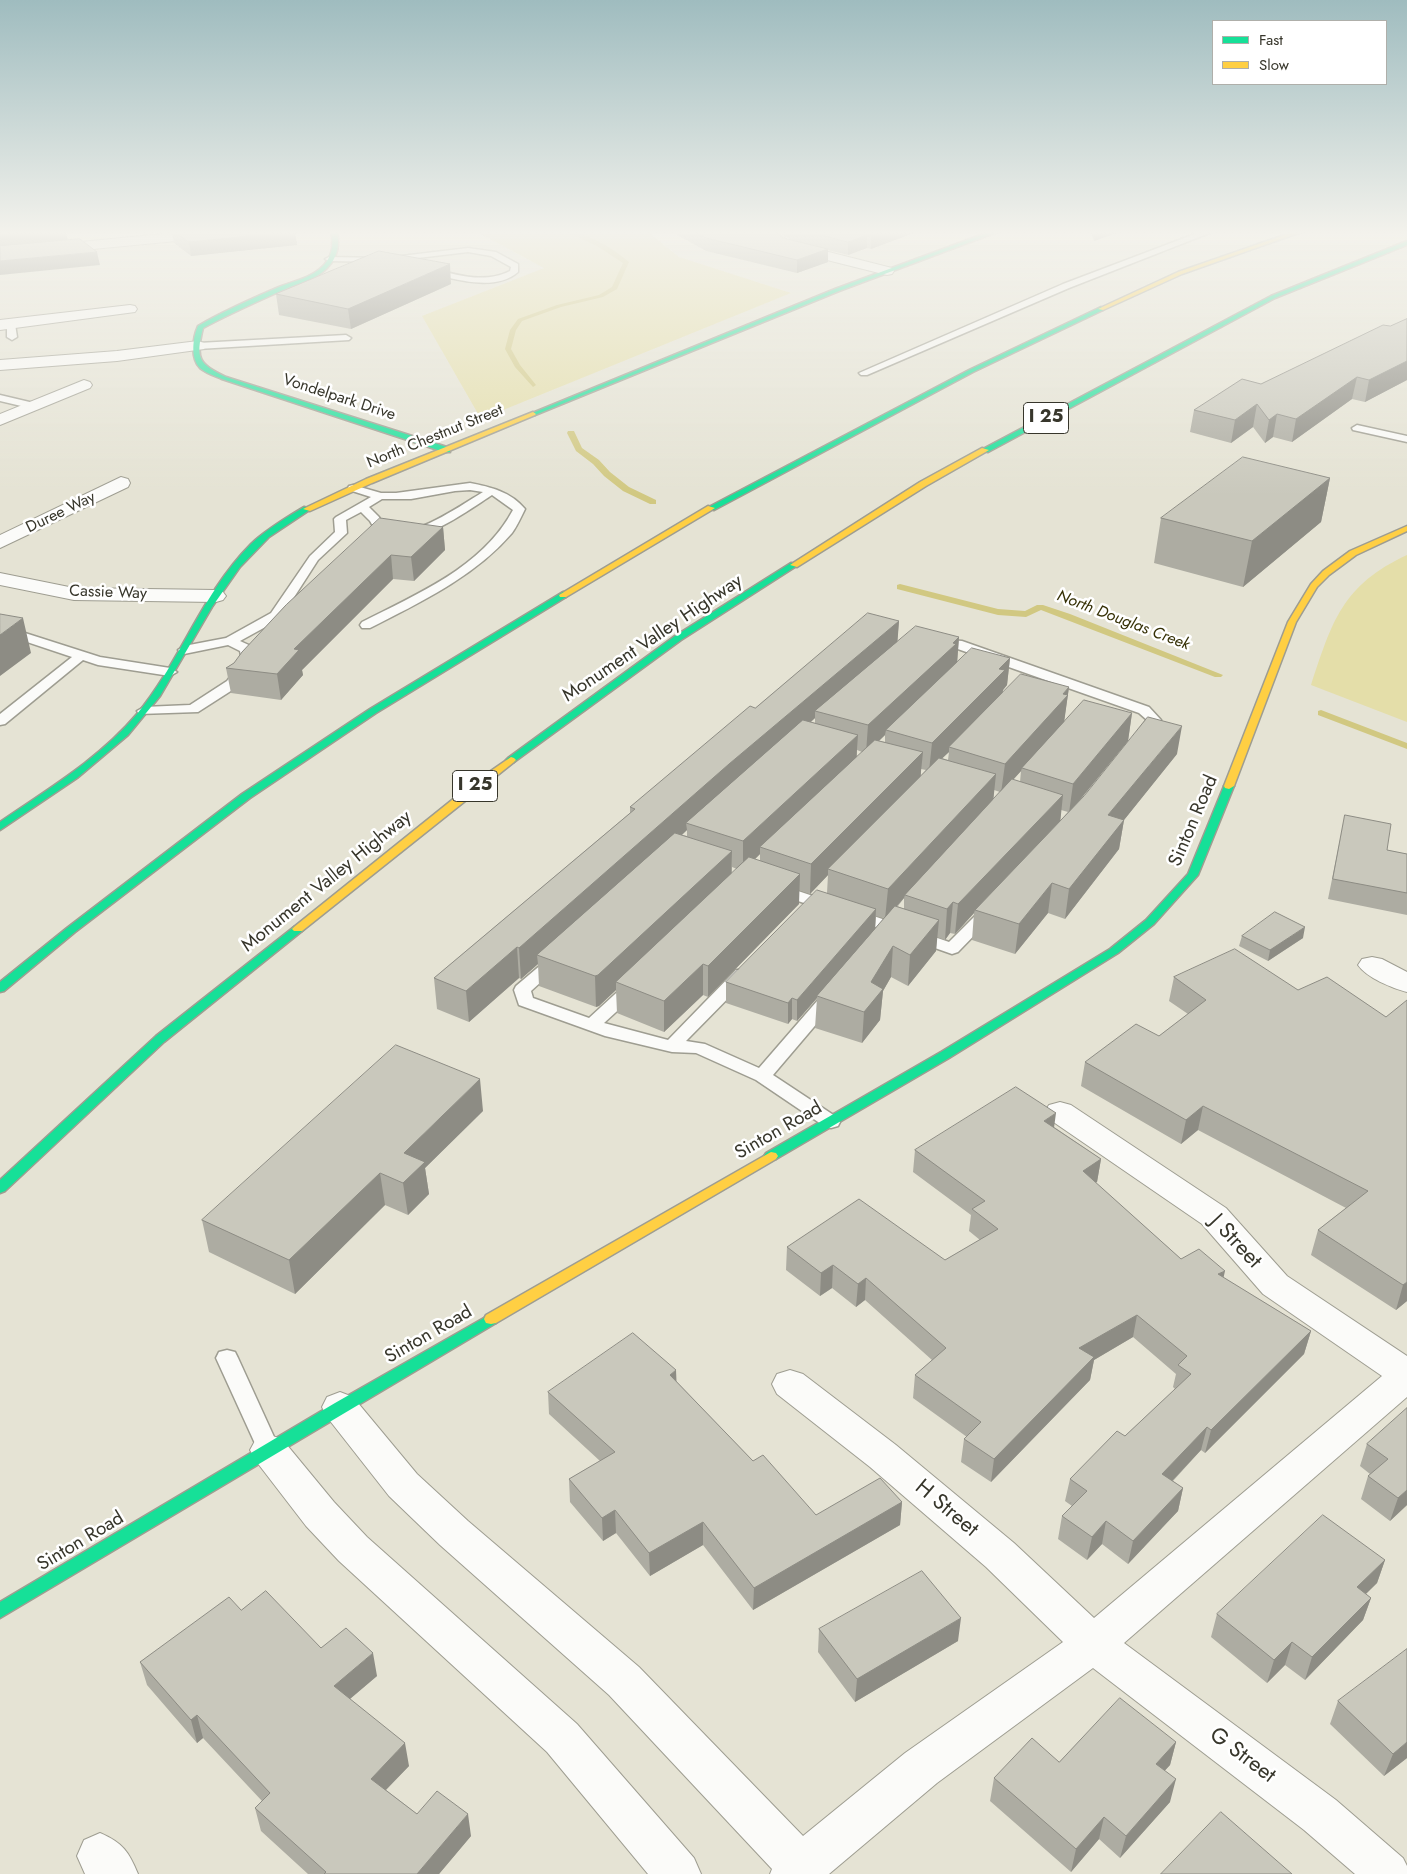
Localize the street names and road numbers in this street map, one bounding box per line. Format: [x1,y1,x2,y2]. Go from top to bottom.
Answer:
street label: Vondelpark Drive [280,371,398,425]
street label: North Chestnut Street [364,401,506,473]
road number: I 25 [1024,402,1068,433]
street label: Duree Way [23,488,99,538]
street label: Monument Valley Highway [559,570,747,708]
street label: Cassie Way [69,582,147,604]
road number: I 25 [452,770,498,801]
street label: Sinton Road [1165,772,1223,870]
street label: Monument Valley Highway [237,806,417,958]
street label: Sinton Road [731,1097,827,1165]
street label: J Street [1203,1209,1267,1275]
street label: Sinton Road [381,1301,477,1369]
street label: H Street [909,1475,983,1543]
street label: Sinton Road [34,1507,128,1577]
street label: G Street [1204,1723,1280,1789]

